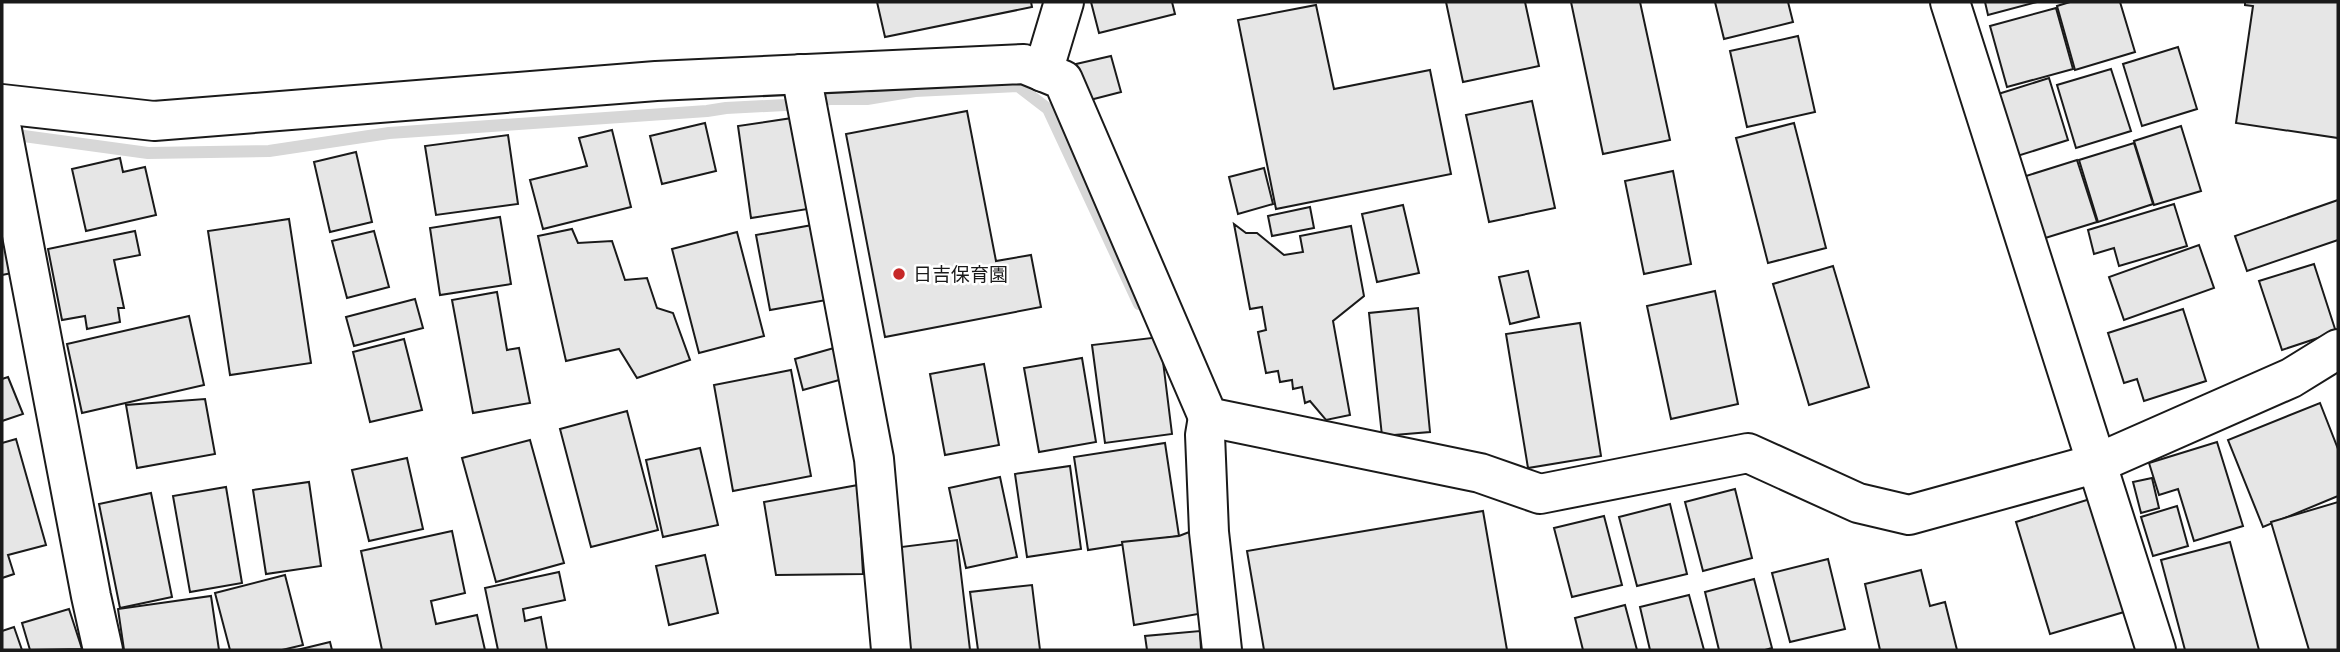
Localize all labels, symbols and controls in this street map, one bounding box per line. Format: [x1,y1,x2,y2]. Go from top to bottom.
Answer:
place label: 日吉保育園 [913,263,1008,286]
marker: 日吉保育園 [891,266,907,282]

